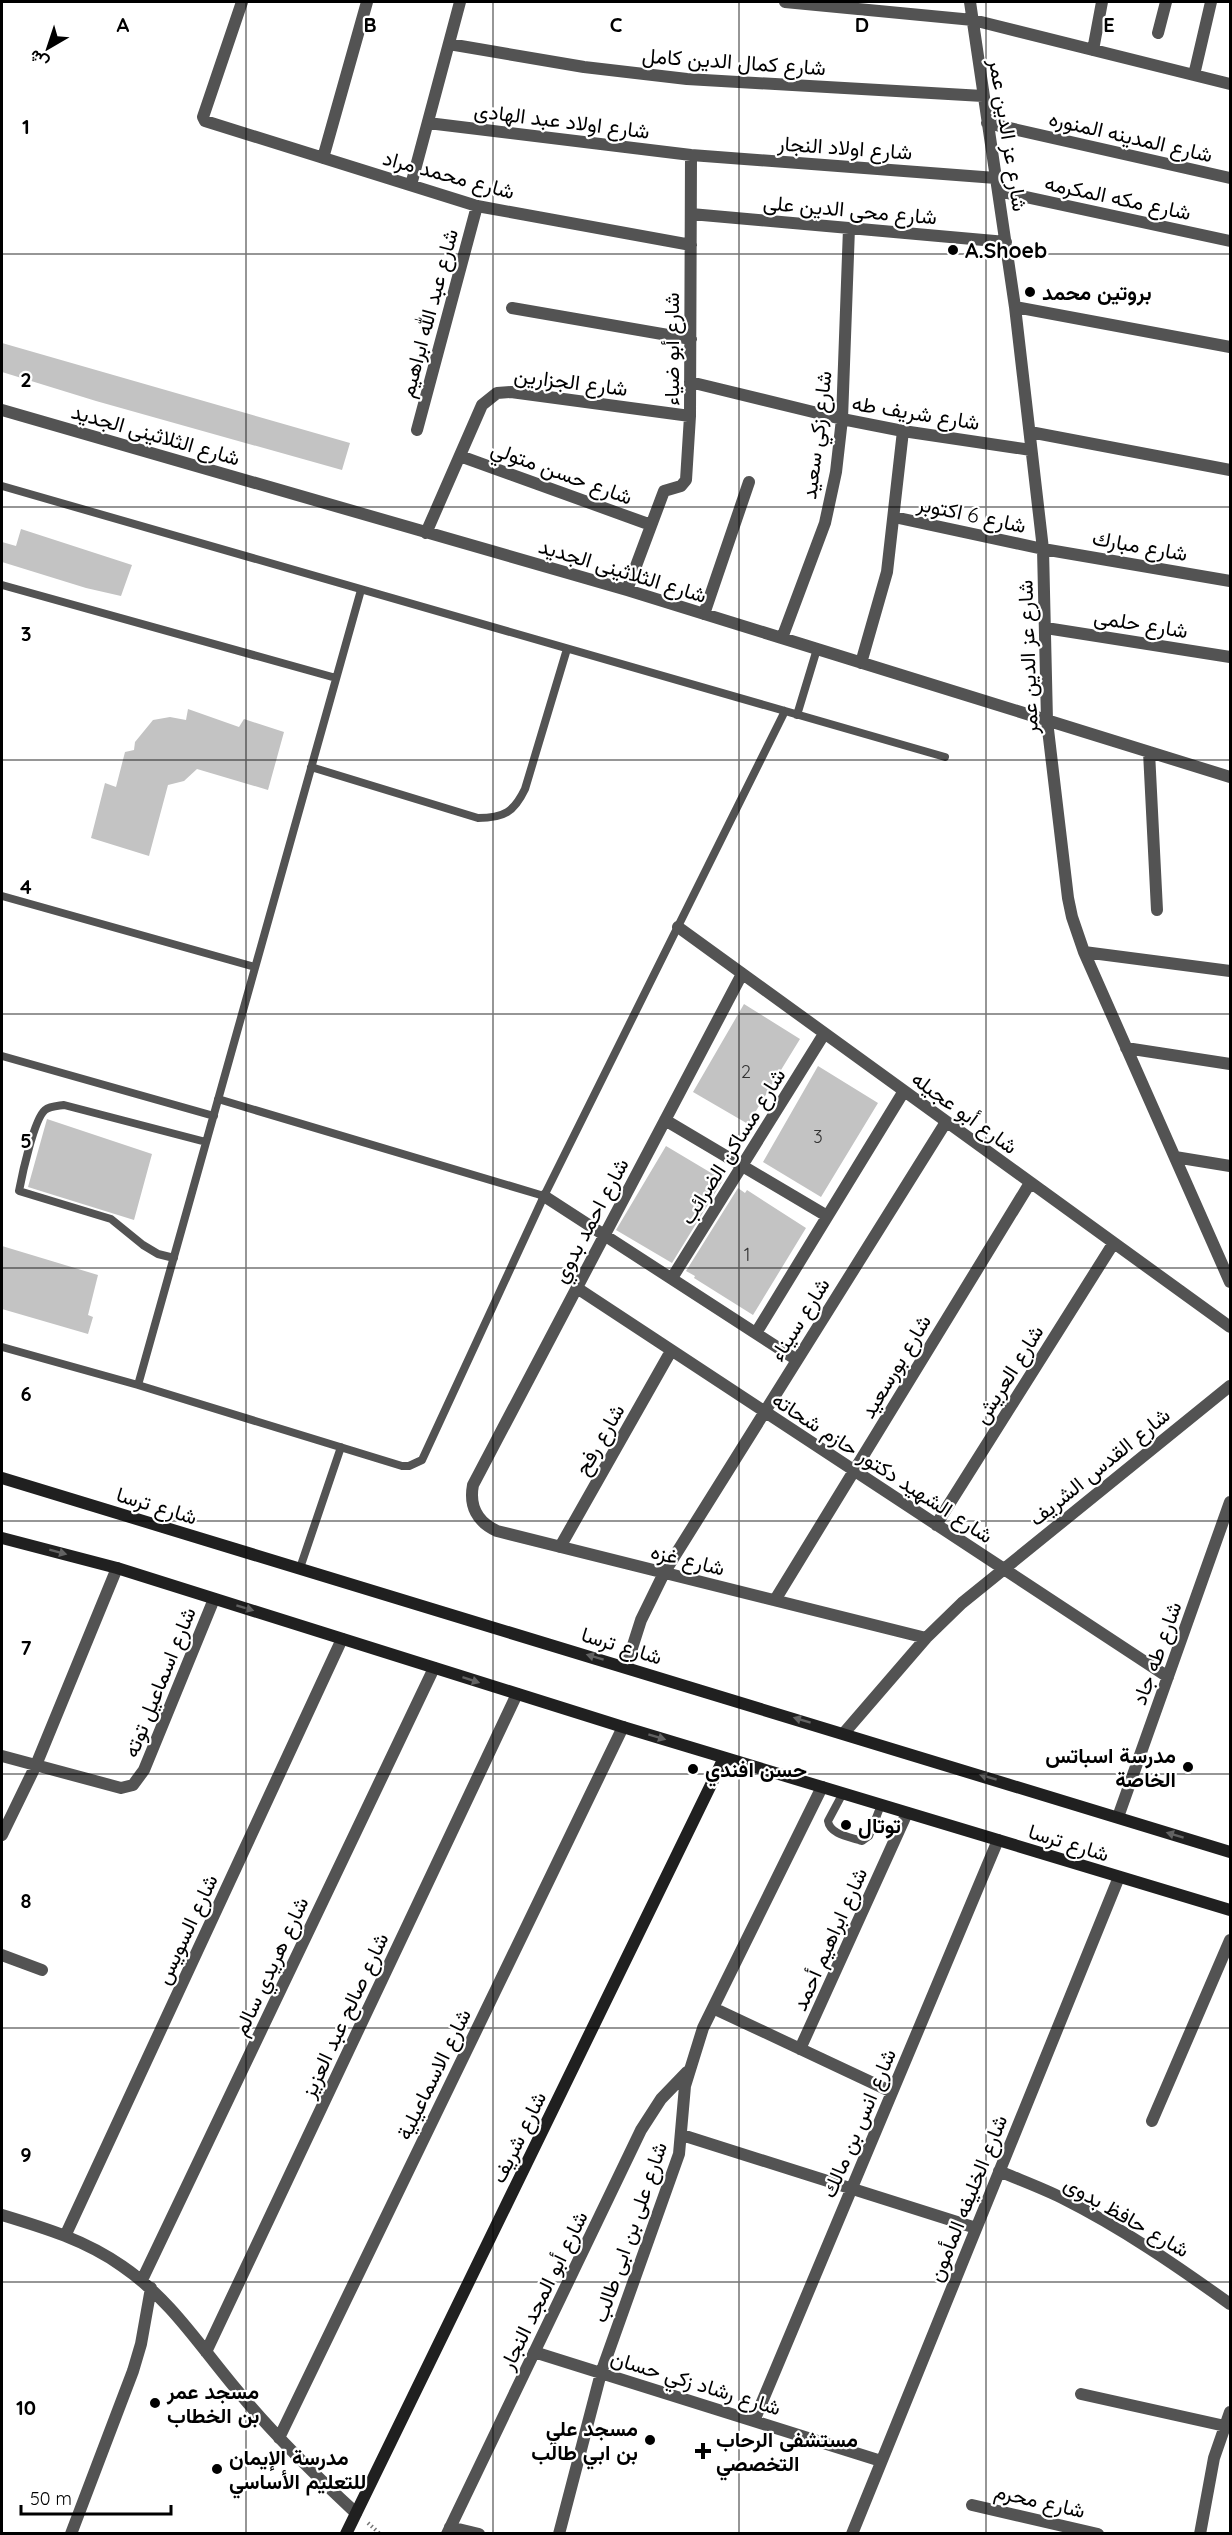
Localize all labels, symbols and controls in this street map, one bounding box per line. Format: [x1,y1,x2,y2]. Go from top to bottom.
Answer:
text: A [117,12,130,37]
text: B [363,12,377,37]
text: C [610,12,623,37]
text: D [855,12,869,37]
text: E [1103,12,1115,37]
north arrow [18,18,78,78]
street label: شارع كمال الدين كامل [641,42,827,82]
text: ش [25,46,52,73]
street label: شارع عز الدين عمر [982,56,1034,213]
street label: شارع اولاد عبد الهادى [472,96,651,146]
street label: شارع المدينه المنوره [1046,105,1215,169]
text: 1 [22,114,30,139]
street label: شارع اولاد النجار [776,129,913,167]
street label: شارع محمد مراد [380,144,518,206]
street label: شارع مكه المكرمه [1042,169,1193,227]
street label: شارع محى الدين على [762,188,938,232]
street label: شارع عبد الله ابراهيم [393,226,465,401]
place label: A.Shoeb [965,237,1047,263]
marker: A.Shoeb [946,243,960,257]
place label: بروتين محمد [1042,279,1152,306]
marker: بروتين محمد [1023,285,1037,299]
street label: شارع أبو ضياء [658,292,686,406]
street label: شارع الجزارين [512,361,629,403]
text: 2 [20,367,32,392]
street label: شارع زكي سعيد [795,369,842,501]
street label: شارع شريف طه [850,389,982,437]
street label: شارع الثلاثينى الجديد [68,397,243,472]
street label: شارع حسن متولي [486,434,636,514]
street label: شارع 6 اكتوبر [914,490,1029,540]
street label: شارع مبارك [1090,524,1190,568]
street label: شارع الثلاثينى الجديد [535,532,710,610]
street label: شارع عز الدين عمر [1011,579,1045,735]
street label: شارع حلمى [1092,603,1190,645]
text: 3 [21,621,31,646]
text: 4 [20,874,32,899]
house number: 2 [741,1060,751,1083]
street label: شارع مساكن الضرائب [674,1063,792,1230]
street label: شارع أبو عجيله [906,1065,1023,1161]
house number: 3 [813,1125,823,1148]
text: 5 [20,1128,32,1153]
street label: شارع احمد بدوي [546,1153,638,1289]
house number: 1 [744,1243,750,1266]
street label: شارع سيناء [763,1273,836,1366]
street label: شارع بورسعيد [854,1309,938,1424]
street label: شارع العريش [967,1320,1050,1429]
text: 6 [20,1381,32,1406]
street label: شارع الشهيد دكتور حازم شحاته [767,1386,998,1550]
street label: شارع رفح [568,1399,631,1480]
street label: شارع القدس الشريف [1023,1401,1176,1532]
street label: شارع ترسا [113,1480,200,1531]
street label: شارع غزه [648,1537,728,1583]
one-way arrow [49,1548,67,1558]
street label: شارع طه جاد [1125,1598,1189,1709]
street label: شارع اسماعيل توته [117,1603,203,1762]
one-way arrow [236,1604,254,1614]
street label: شارع ترسا [578,1620,665,1671]
text: 7 [21,1635,32,1660]
one-way arrow [586,1652,604,1661]
one-way arrow [462,1675,480,1685]
one-way arrow [793,1715,811,1724]
one-way arrow [648,1733,666,1742]
place label: مدرسة اسباتس الخاصة [1045,1742,1176,1792]
place label: حسن افندي [705,1756,807,1787]
marker: مدرسة اسباتس الخاصة [1181,1760,1195,1774]
marker: حسن افندي [686,1762,700,1776]
one-way arrow [979,1772,997,1781]
place label: توتال [858,1812,901,1839]
street label: شارع ترسا [1025,1817,1112,1868]
marker: توتال [839,1818,853,1832]
one-way arrow [1166,1829,1184,1839]
street label: شارع ابراهيم أحمد [786,1863,874,2015]
street label: شارع السويس [149,1870,225,1989]
text: 8 [21,1888,32,1913]
street label: شارع هريدي سالم [226,1892,318,2042]
street label: شارع صالح عبد العزيز [294,1928,395,2103]
street label: شارع الاسماعيلية [390,2004,478,2145]
street label: شارع انس بن مالك [815,2045,903,2202]
street label: شارع شريف [485,2087,553,2188]
street label: شارع الخليفه المأمون [922,2111,1014,2286]
street label: شارع على بن ابى طالب [586,2138,674,2326]
text: 9 [20,2142,32,2167]
street label: شارع حافظ بدوى [1059,2170,1194,2264]
street label: شارع أبو المجد النجار [493,2206,594,2375]
street label: شارع رشاد زكي حسان [606,2344,784,2425]
place label: مسجد عمر بن الخطاب [166,2378,259,2428]
text: 10 [16,2395,36,2420]
marker: مسجد عمر بن الخطاب [148,2396,162,2410]
place label: مسجد علي بن ابي طالب [531,2415,638,2470]
place label: مستشفى الرحاب التخصصي [716,2426,858,2481]
marker: مسجد علي بن ابي طالب [643,2433,657,2447]
marker: مستشفى الرحاب التخصصي [694,2442,712,2460]
place label: مدرسة الإيمان للتعليم الأساسي [229,2444,366,2499]
marker: مدرسة الإيمان للتعليم الأساسي [210,2462,224,2476]
street label: شارع محرم [992,2477,1088,2525]
scale bar [21,2478,171,2516]
text: 50 m [30,2487,72,2510]

